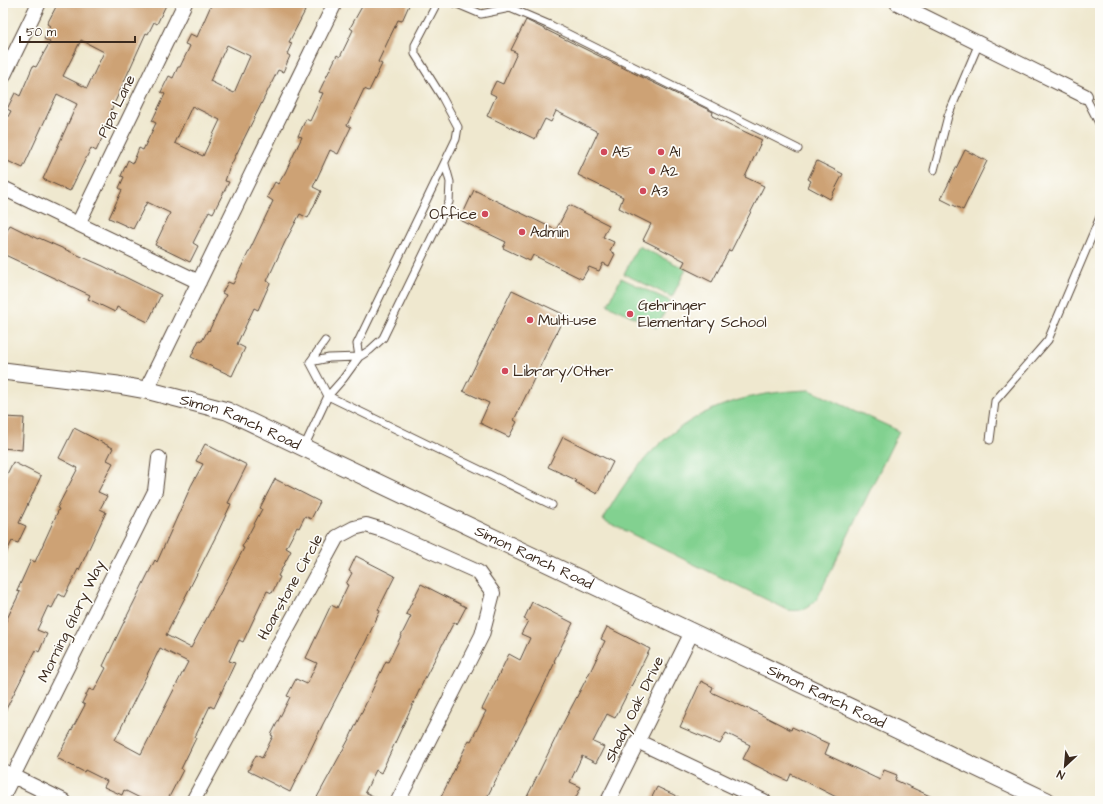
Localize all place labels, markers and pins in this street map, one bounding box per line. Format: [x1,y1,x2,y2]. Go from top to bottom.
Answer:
place label: A5 [612,142,633,163]
place label: A1 [669,142,681,163]
marker: A5 [599,147,609,157]
marker: A1 [656,147,666,157]
place label: A2 [660,161,679,182]
marker: A2 [647,166,657,176]
place label: A3 [651,181,669,202]
marker: A3 [638,186,648,196]
place label: Office [429,204,477,225]
marker: Office [480,209,490,219]
place label: Admin [530,222,569,243]
marker: Admin [517,227,527,237]
place label: Gehringer Elementary School [638,295,767,334]
marker: Gehringer Elementary School [625,309,635,319]
place label: Multi-use [538,310,597,331]
marker: Multi-use [525,315,535,325]
place label: Library/Other [513,361,613,383]
marker: Library/Other [500,366,510,376]

